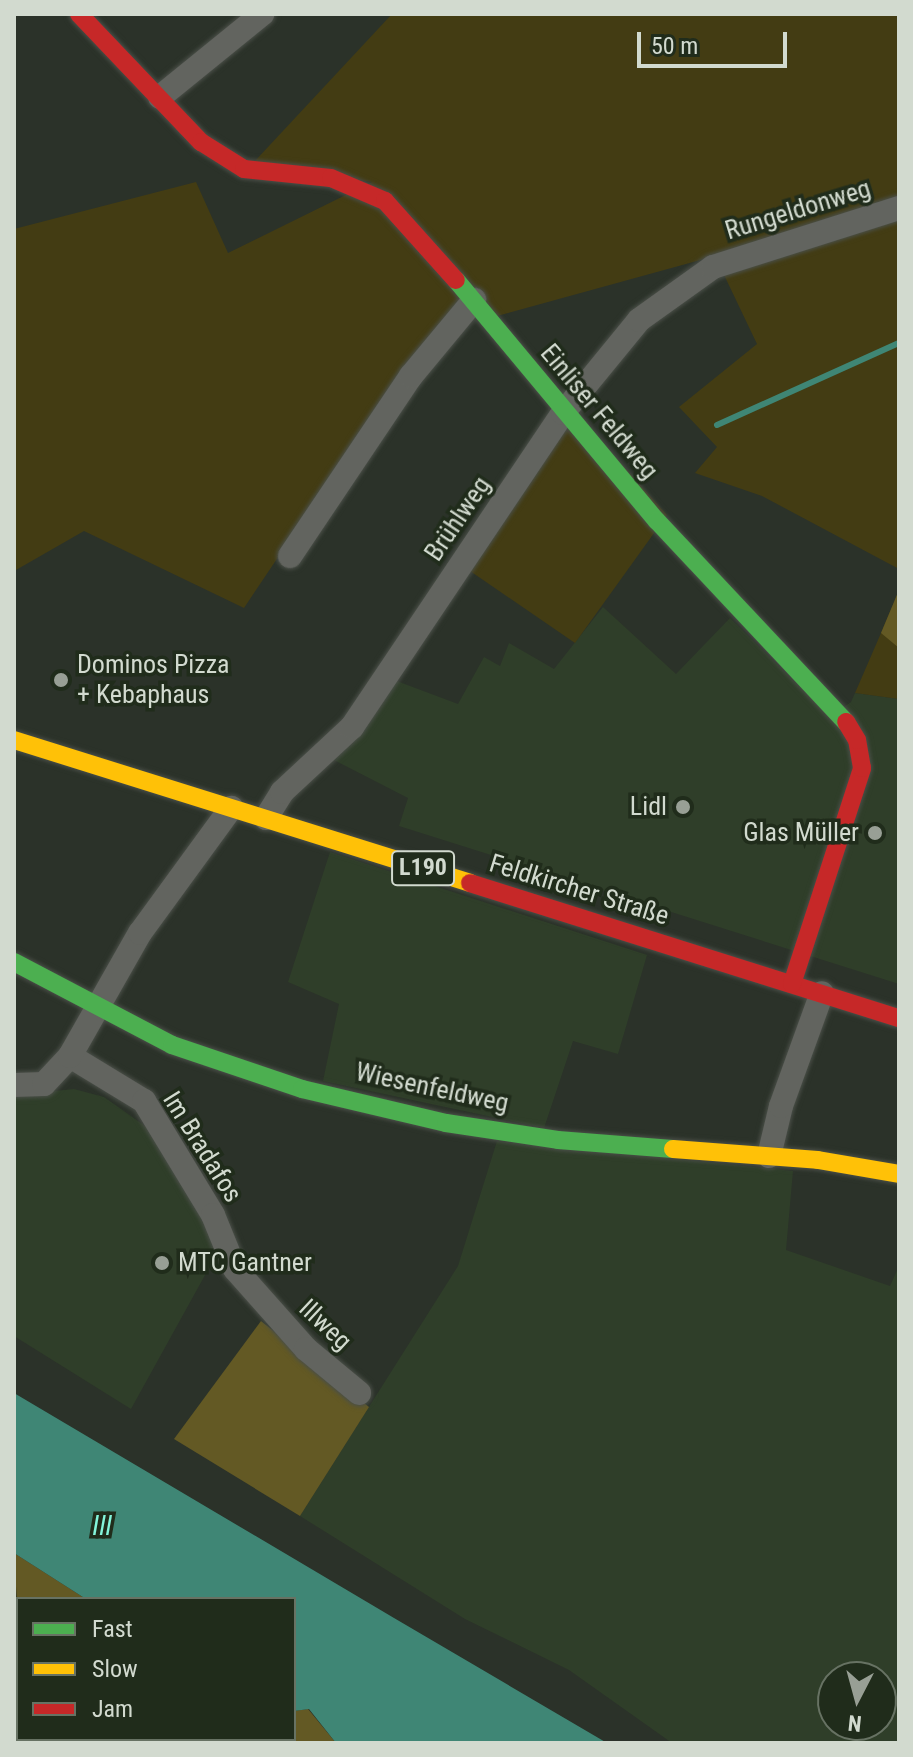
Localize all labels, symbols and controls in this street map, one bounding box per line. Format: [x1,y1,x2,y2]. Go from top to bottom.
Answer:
scale bar [641,16,791,66]
text: 50 m [651,32,698,60]
street label: Rungeldonweg [722,173,874,247]
street label: Einliser Feldweg [534,338,664,486]
street label: Brühlweg [418,471,498,567]
place label: Dominos Pizza + Kebaphaus [77,649,230,710]
marker: Dominos Pizza + Kebaphaus [52,671,70,689]
place label: Lidl [630,791,667,823]
marker: Lidl [674,798,692,816]
place label: Glas Müller [743,817,859,849]
marker: Glas Müller [866,824,884,842]
road number: L190 [391,848,455,888]
street label: Feldkircher Straße [485,848,673,932]
street label: Wiesenfeldweg [353,1057,511,1119]
street label: Im Bradafos [156,1086,248,1208]
place label: MTC Gantner [178,1247,312,1279]
marker: MTC Gantner [153,1254,171,1272]
street label: Illweg [292,1293,358,1357]
water label: Ill [92,1509,112,1543]
legend [16,1597,296,1741]
text: Fast [92,1615,133,1643]
text: Slow [92,1655,138,1683]
north arrow [817,1661,897,1741]
text: Jam [92,1695,133,1723]
text: N [847,1710,863,1737]

